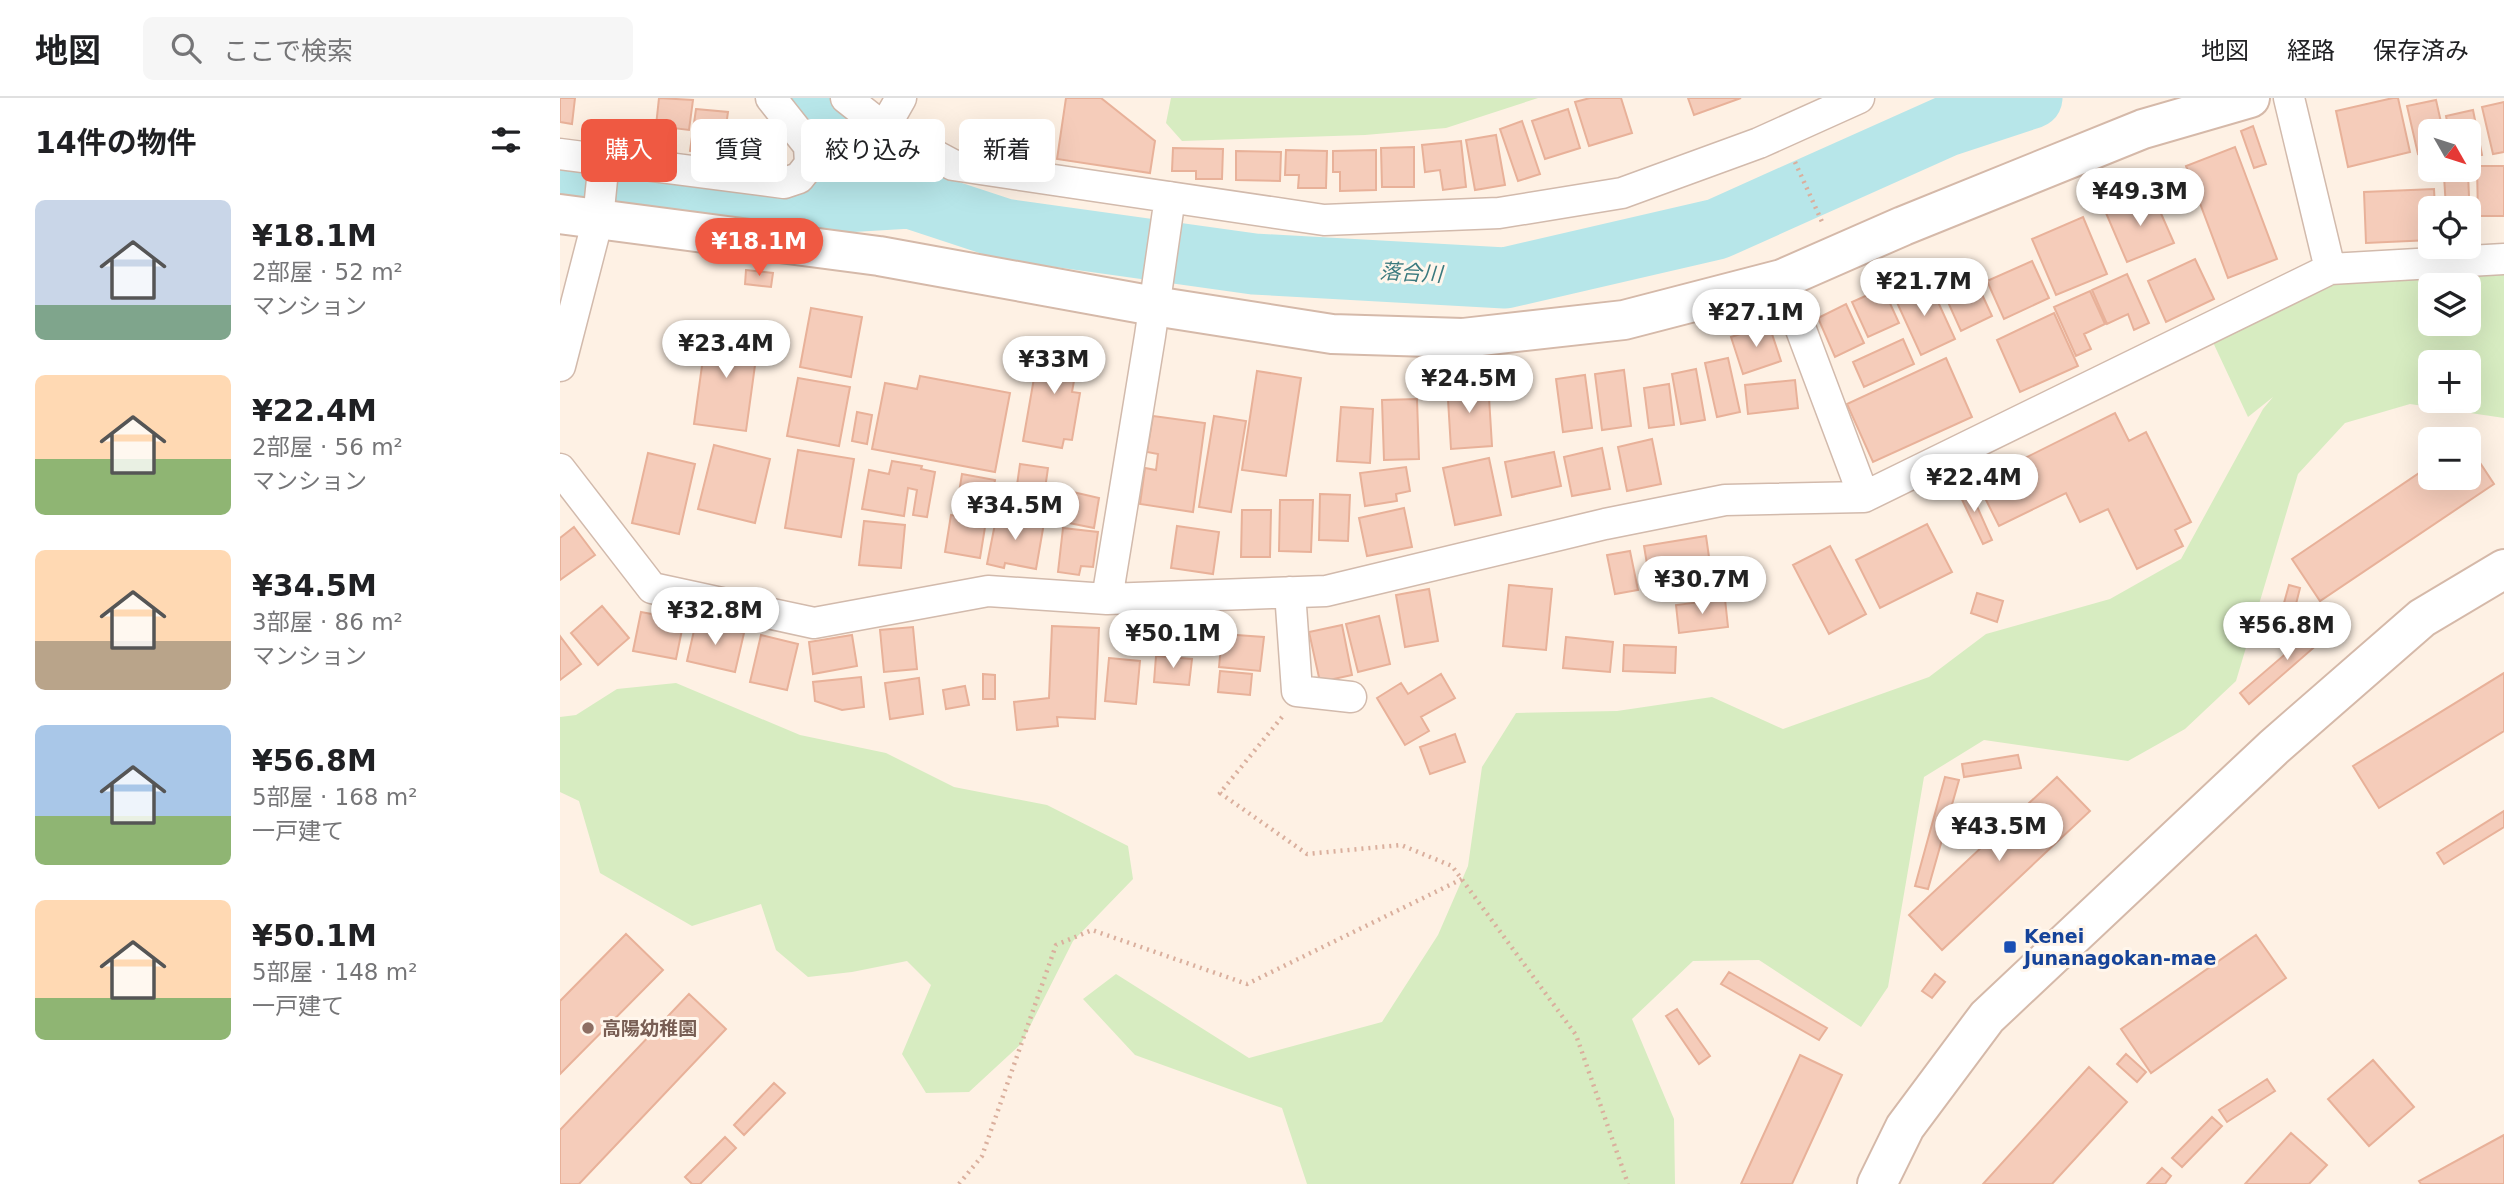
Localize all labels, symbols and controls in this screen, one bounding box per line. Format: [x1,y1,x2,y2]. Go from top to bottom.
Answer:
search box [143,17,633,80]
icon: search [167,29,205,67]
text: 地図 [35,31,101,70]
text: ここで検索 [223,36,353,66]
text: 地図 [2201,37,2249,65]
text: 経路 [2287,37,2335,65]
text: 保存済み [2373,37,2469,65]
chip: 購入 [581,119,677,182]
chip: 賃貸 [691,119,787,182]
chip: 絞り込み [801,119,945,182]
chip: 新着 [959,119,1055,182]
north arrow [2418,119,2482,182]
map controls [2418,119,2481,490]
icon: filters [487,121,525,159]
text: 14件の物件 [35,125,197,160]
pin: ¥49.3M [2083,169,2197,228]
text: ¥49.3M [2092,178,2188,204]
button: locate [2418,196,2481,259]
text: ¥18.1M [252,218,377,253]
pin: ¥18.1M [702,218,816,278]
icon: home [91,228,175,312]
text: ¥18.1M [711,228,807,254]
pin: ¥21.7M [1867,258,1981,318]
text: 2部屋 · 52 m² [252,259,403,285]
water label: 落合川 [1379,259,1445,287]
text: ¥21.7M [1876,268,1972,294]
button: layers [2418,273,2481,336]
pin: ¥27.1M [1699,289,1813,349]
text: マンション [252,293,367,319]
text: ¥27.1M [1708,299,1804,325]
pin: ¥23.4M [669,320,783,380]
text: ¥23.4M [678,330,774,356]
pin: ¥33M [1013,336,1095,396]
text: ¥33M [1019,346,1089,372]
button: + [2418,350,2481,413]
pin: ¥24.5M [1412,356,1526,415]
text: ¥24.5M [1421,365,1517,391]
text: ¥22.4M [252,393,377,428]
icon: home [91,403,175,487]
button: − [2418,427,2481,490]
text: 2部屋 · 56 m² [252,434,403,460]
pin: ¥22.4M [1917,454,2031,514]
text: ¥22.4M [1926,464,2022,490]
text: マンション [252,468,367,494]
pin: ¥34.5M [958,482,1072,542]
text: ¥34.5M [967,492,1063,518]
pin: ¥30.7M [1645,556,1759,616]
text: ¥30.7M [1654,566,1750,592]
text: ¥34.5M [252,568,377,603]
icon: home [91,578,175,662]
pin: ¥32.8M [658,588,772,647]
text: ¥32.8M [667,597,763,623]
pin: ¥56.8M [2230,602,2344,662]
text: 3部屋 · 86 m² [252,609,403,635]
pin: ¥50.1M [1116,610,1230,670]
text: ¥56.8M [2239,612,2335,638]
text: ¥50.1M [1125,620,1221,646]
text: マンション [252,643,367,669]
text: ¥56.8M [252,743,377,778]
icon: home [91,753,175,837]
text: 5部屋 · 168 m² [252,784,417,810]
pin: ¥43.5M [1942,804,2056,863]
text: ¥43.5M [1951,813,2047,839]
text: 一戸建て [252,818,344,844]
text: ¥50.1M [252,918,377,953]
place label: Kenei Junanagokan-mae [2022,925,2216,969]
icon: home [91,928,175,1012]
marker: Kenei Junanagokan-mae [2002,939,2018,955]
text: 5部屋 · 148 m² [252,959,417,985]
text: 一戸建て [252,993,344,1019]
place label: 高陽幼稚園 [602,1017,697,1039]
marker: 高陽幼稚園 [580,1020,596,1036]

